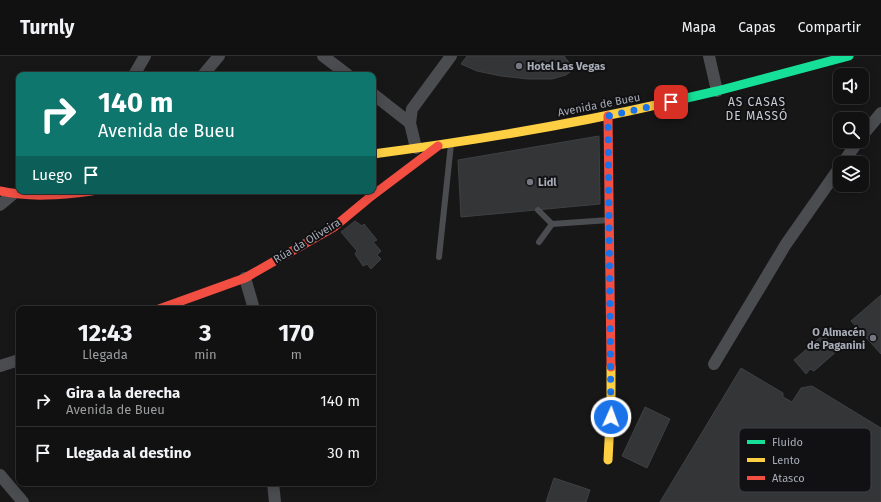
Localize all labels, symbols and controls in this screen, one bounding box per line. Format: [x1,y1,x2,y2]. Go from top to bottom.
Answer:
text: Turnly [20,16,74,39]
text: Mapa [682,19,716,36]
text: Capas [738,19,776,36]
text: Compartir [798,19,861,36]
place label: Hotel Las Vegas [527,60,606,73]
marker: Hotel Las Vegas [514,61,524,71]
map controls [833,68,869,192]
button: sound [833,68,869,104]
pin [654,85,688,119]
text: 140 m [98,86,174,119]
icon: right [32,88,84,140]
street label: Avenida de Bueu [557,91,641,119]
icon: arrive [660,91,682,113]
district label: AS CASAS DE MASSÓ [726,95,788,123]
button: search [833,112,869,148]
text: Avenida de Bueu [98,120,235,142]
button: layers [833,156,869,192]
icon: arrive [80,164,102,186]
text: Luego [32,166,72,184]
place label: Lidl [538,176,557,189]
marker: Lidl [525,177,535,187]
street label: Rúa da Oliveira [271,216,343,266]
text: 12:43 [78,319,132,347]
text: 3 [199,319,212,347]
text: 170 [278,319,314,347]
place label: O Almacén de Paganini [807,326,865,352]
marker: O Almacén de Paganini [868,333,878,343]
text: Llegada [82,347,128,362]
text: min [194,347,217,362]
text: m [291,347,302,362]
text: Gira a la derecha [66,384,180,402]
icon: right [32,390,54,412]
text: 140 m [320,392,360,410]
position arrow [590,396,632,438]
text: Avenida de Bueu [66,402,165,417]
legend [739,428,871,492]
text: Fluido [772,436,803,449]
icon: arrive [32,442,54,464]
text: Llegada al destino [66,444,191,462]
text: 30 m [327,444,360,462]
text: Lento [772,454,800,467]
text: Atasco [772,472,805,485]

